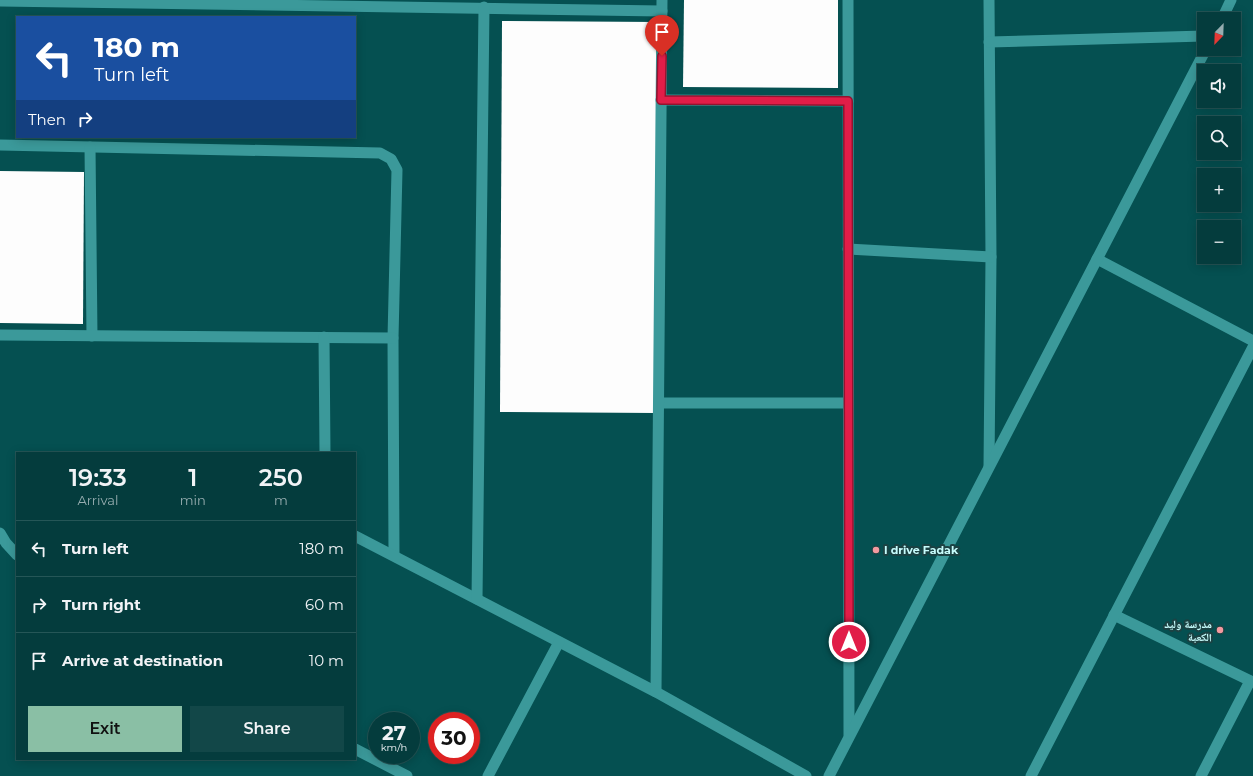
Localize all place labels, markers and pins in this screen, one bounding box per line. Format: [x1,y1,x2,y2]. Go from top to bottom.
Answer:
pin [645,15,679,56]
place label: I drive Fadak [884,543,959,557]
marker: I drive Fadak [871,545,881,555]
place label: مدرسة وليد الكعبة [1164,617,1212,644]
marker: مدرسة وليد الكعبة [1215,625,1225,635]

